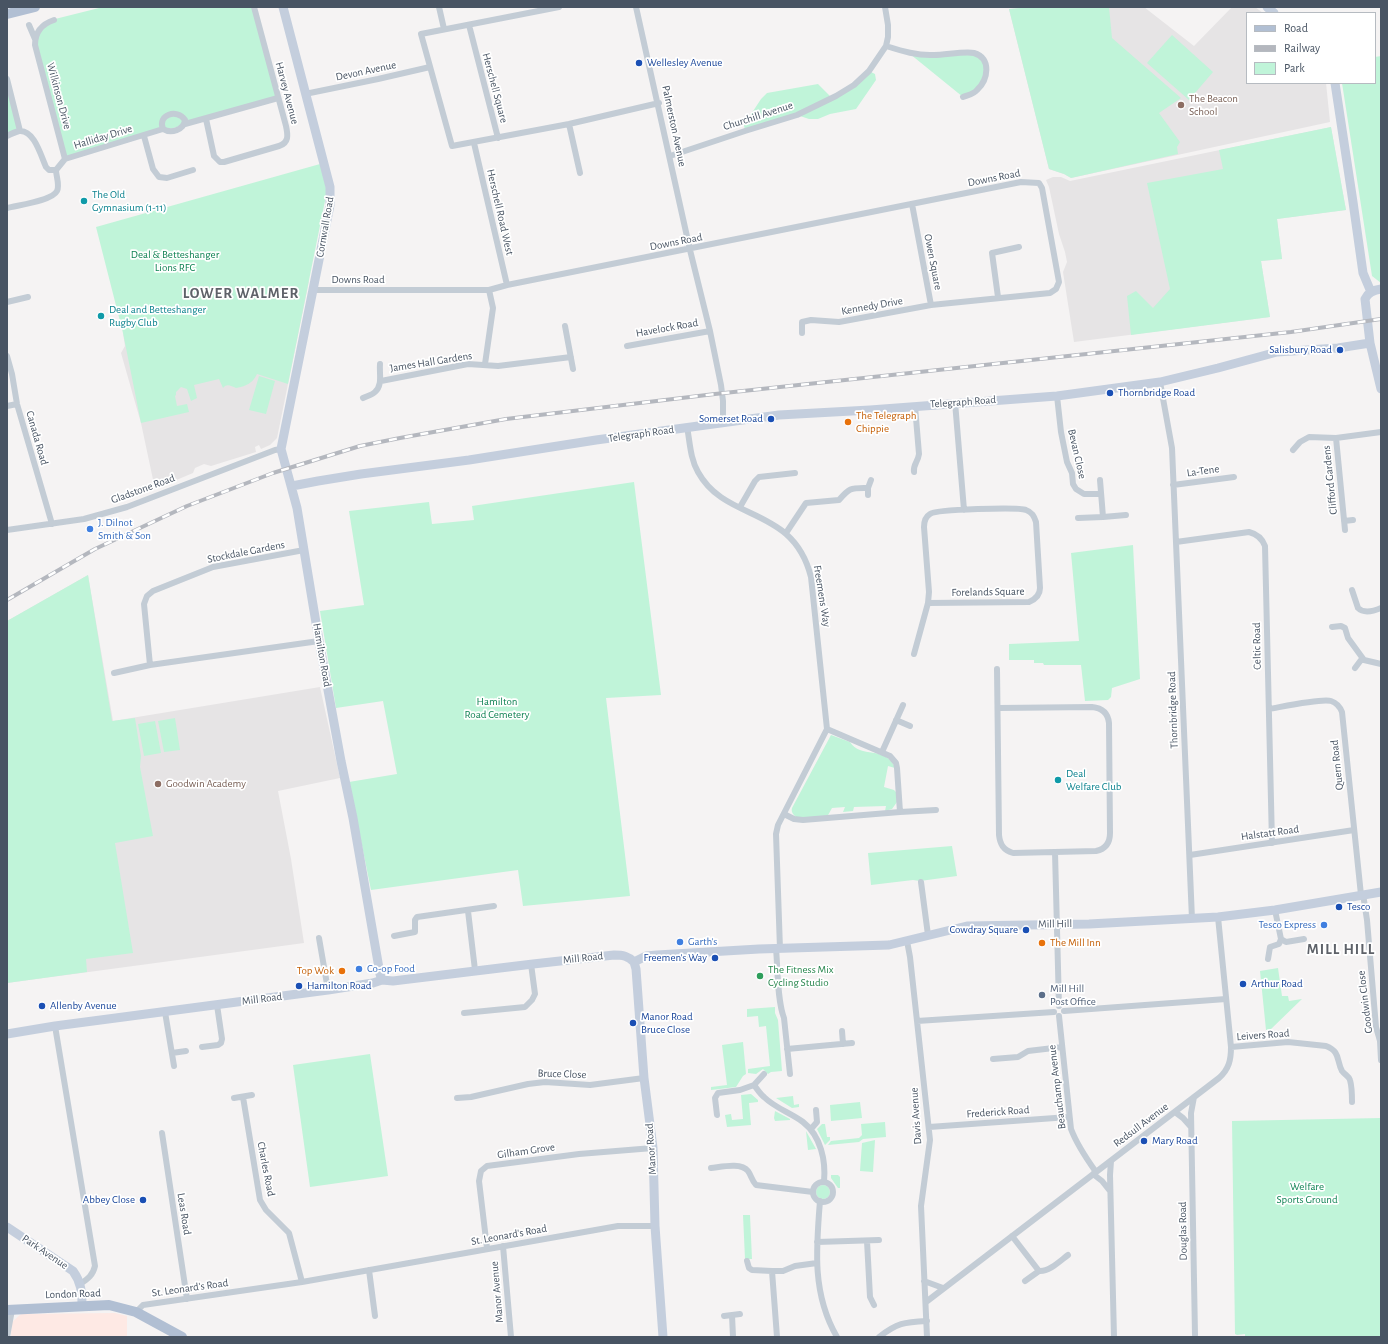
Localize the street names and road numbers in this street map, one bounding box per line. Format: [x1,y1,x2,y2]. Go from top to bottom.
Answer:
street label: Herschell Square [479,51,511,125]
street label: Devon Avenue [335,58,397,84]
street label: Harvey Avenue [272,60,302,126]
street label: Wilkinson Drive [44,61,74,131]
street label: Palmerston Avenue [659,84,689,168]
street label: Churchill Avenue [722,99,794,133]
street label: Halliday Drive [72,122,134,152]
street label: Downs Road [967,166,1021,190]
street label: Herschell Road West [484,168,516,256]
street label: Cornwall Road [313,196,337,258]
street label: Downs Road [649,230,703,254]
street label: Owen Square [921,233,945,291]
street label: Downs Road [331,273,385,287]
street label: Kennedy Drive [840,294,904,318]
street label: Havelock Road [635,316,699,340]
street label: James Hall Gardens [389,349,473,375]
street label: Telegraph Road [929,393,997,411]
street label: Canada Road [23,409,51,467]
street label: Telegraph Road [607,423,675,445]
street label: Bevan Close [1065,428,1089,480]
street label: Clifford Gardens [1320,445,1340,515]
street label: La-Tene [1186,462,1220,480]
street label: Gladstone Road [109,471,177,507]
street label: Stockdale Gardens [206,538,286,566]
street label: Freemens Way [811,564,833,628]
street label: Forelands Square [951,585,1025,599]
street label: Hamilton Road [310,622,334,688]
street label: Celtic Road [1250,622,1264,670]
street label: Thornbridge Road [1165,671,1181,749]
street label: Quern Road [1328,739,1346,791]
street label: Halstatt Road [1240,822,1300,844]
street label: Mill Hill [1038,917,1072,931]
street label: Mill Road [562,949,604,967]
street label: Goodwin Close [1355,970,1375,1034]
street label: Mill Road [241,990,283,1008]
street label: Leivers Road [1236,1027,1290,1043]
street label: Beauchamp Avenue [1045,1044,1069,1130]
street label: Bruce Close [537,1067,587,1081]
street label: Davis Avenue [907,1087,925,1145]
street label: Redsull Avenue [1111,1100,1171,1150]
street label: Frederick Road [966,1103,1030,1121]
street label: Manor Road [643,1123,659,1175]
street label: Charles Road [254,1140,278,1198]
street label: Gilham Grove [496,1140,556,1162]
street label: Leas Road [174,1192,194,1236]
street label: Douglas Road [1176,1201,1190,1261]
street label: St. Leonard's Road [470,1222,548,1248]
street label: Park Avenue [19,1232,71,1272]
street label: Manor Avenue [488,1261,506,1323]
street label: St. Leonard's Road [151,1276,229,1300]
street label: London Road [45,1286,101,1302]

